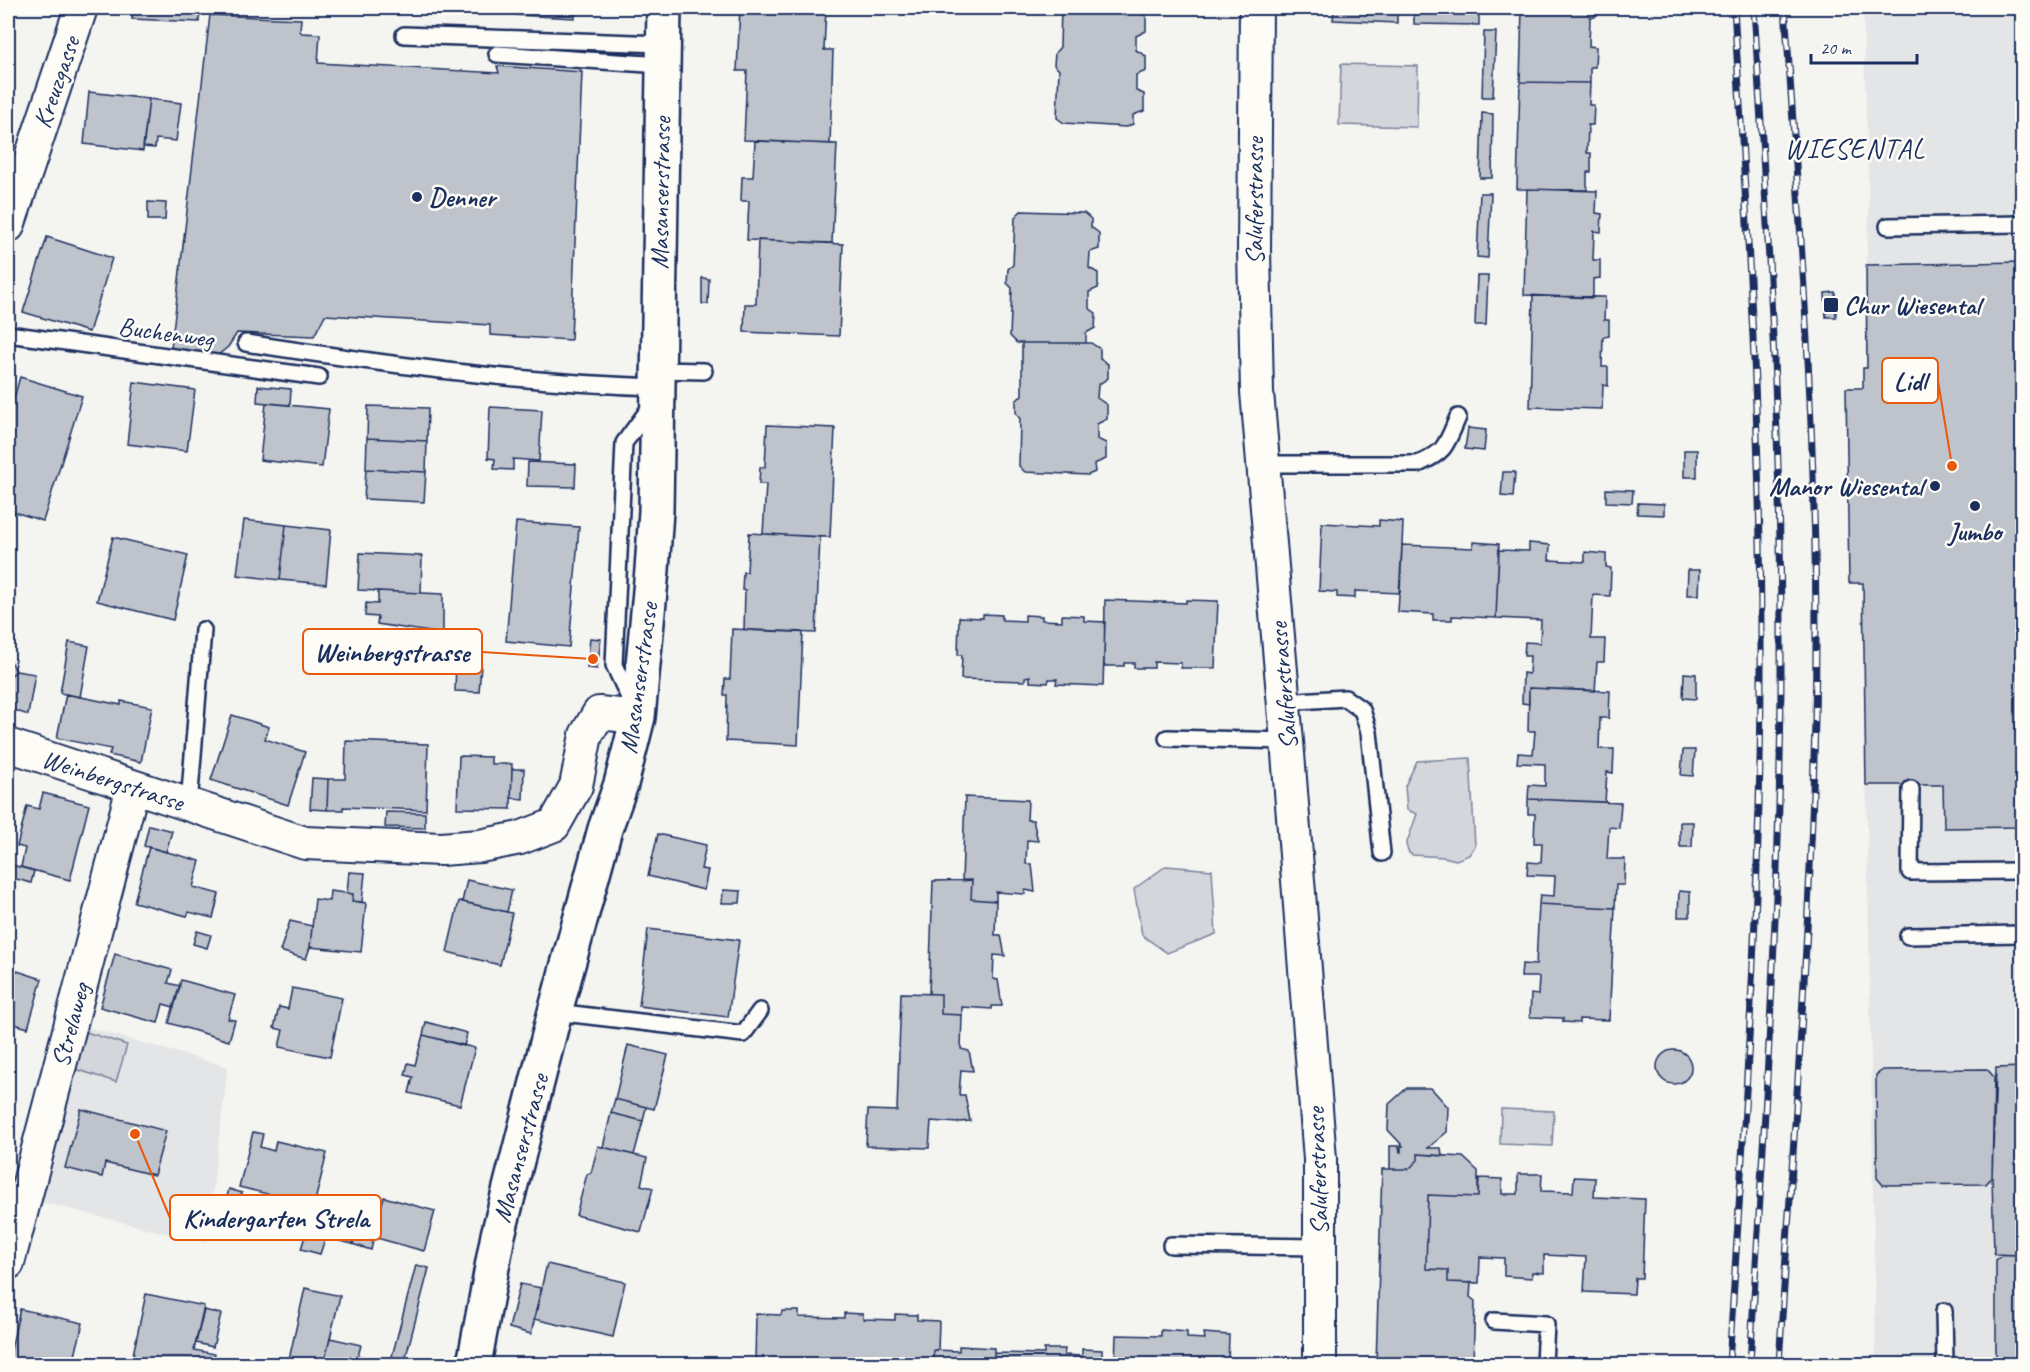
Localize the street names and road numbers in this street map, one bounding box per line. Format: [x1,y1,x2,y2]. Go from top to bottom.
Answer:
street label: Kreuzgasse [25,30,88,132]
street label: Masanserstrasse [643,115,678,269]
street label: Saluferstrasse [1238,136,1271,265]
street label: Buchenweg [116,310,217,356]
street label: Masanserstrasse [612,599,666,756]
street label: Saluferstrasse [1261,619,1305,751]
street label: Weinbergstrasse [38,742,189,819]
street label: Strelaweg [43,978,98,1071]
street label: Masanserstrasse [485,1069,556,1226]
street label: Saluferstrasse [1299,1105,1336,1235]

